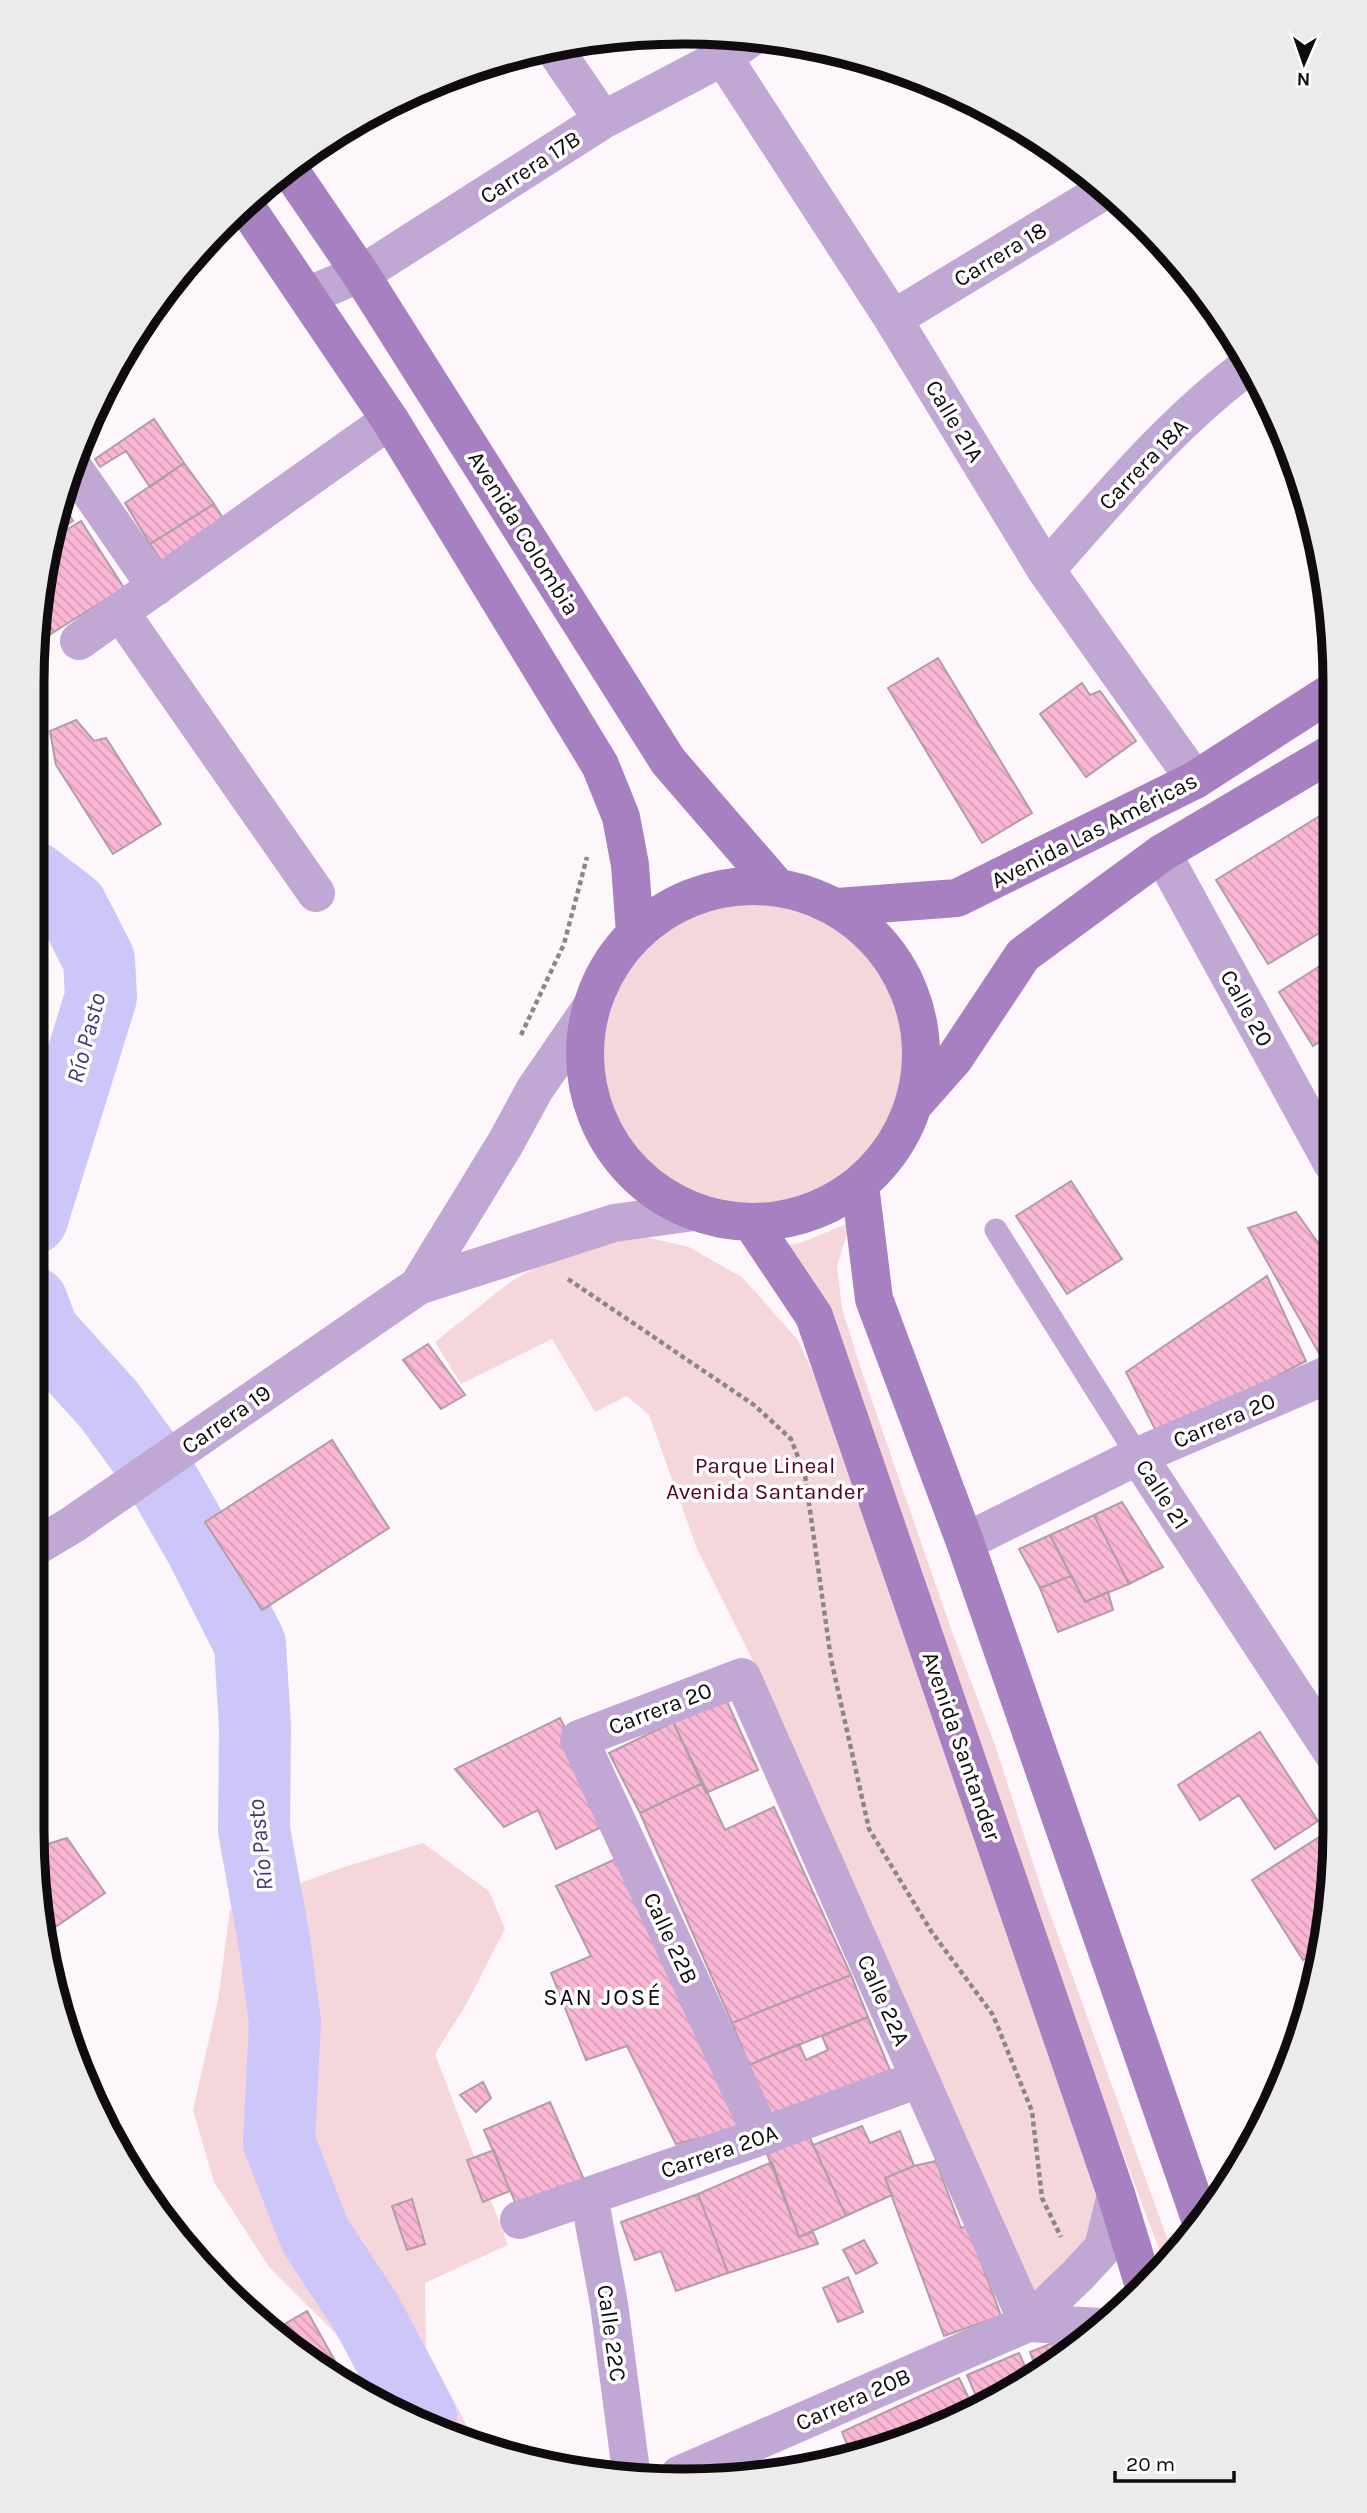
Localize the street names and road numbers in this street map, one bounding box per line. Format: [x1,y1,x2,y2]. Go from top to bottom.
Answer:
street label: Carrera 17B [475,125,586,210]
street label: Carrera 18 [949,216,1052,293]
street label: Calle 21A [920,375,990,467]
street label: Carrera 18A [1093,413,1194,516]
street label: Avenida Colombia [462,446,585,621]
street label: Avenida Las Américas [987,767,1202,894]
street label: Calle 20 [1214,965,1279,1051]
street label: Carrera 19 [177,1379,276,1460]
street label: Carrera 20 [1169,1387,1279,1454]
street label: Calle 21 [1130,1454,1195,1534]
street label: Avenida Santander [917,1648,1007,1845]
street label: Carrera 20 [605,1676,716,1741]
street label: Calle 22B [638,1888,703,1988]
street label: Calle 22A [852,1950,916,2050]
street label: Carrera 20A [657,2119,781,2184]
street label: Calle 22C [591,2283,632,2383]
street label: Carrera 20B [792,2362,915,2437]

